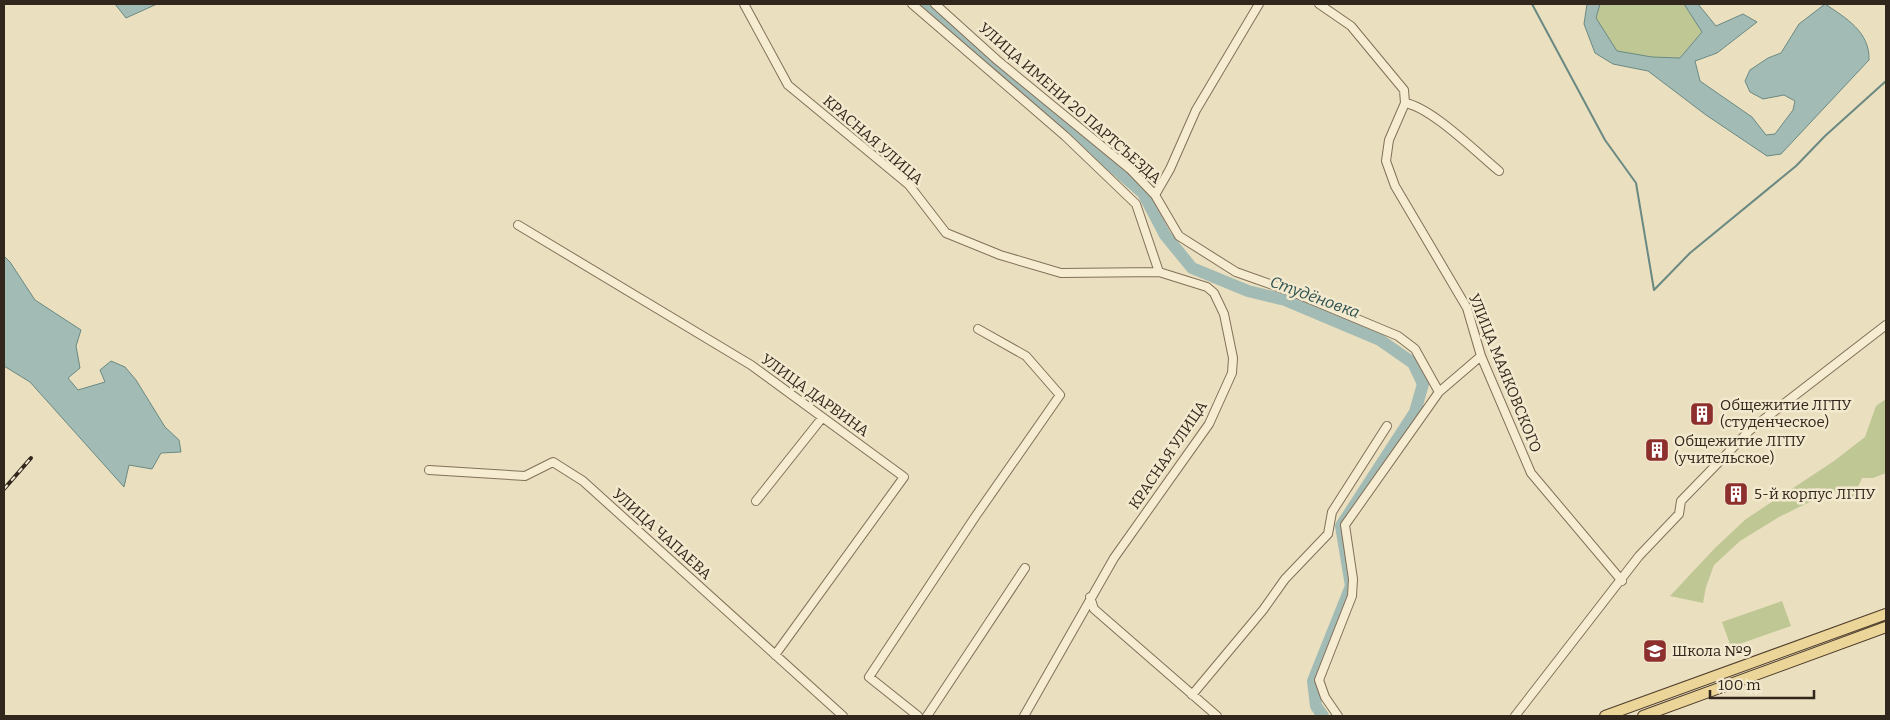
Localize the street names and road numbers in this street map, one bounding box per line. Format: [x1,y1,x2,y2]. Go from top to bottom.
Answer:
street label: УЛИЦА ИМЕНИ 20 ПАРТСЪЕЗДА [975,19,1165,187]
street label: КРАСНАЯ УЛИЦА [819,92,927,189]
street label: УЛИЦА МАЯКОВСКОГО [1465,291,1545,455]
street label: УЛИЦА ДАРВИНА [758,350,873,440]
street label: КРАСНАЯ УЛИЦА [1125,397,1211,513]
street label: УЛИЦА ЧАПАЕВА [609,485,716,583]

